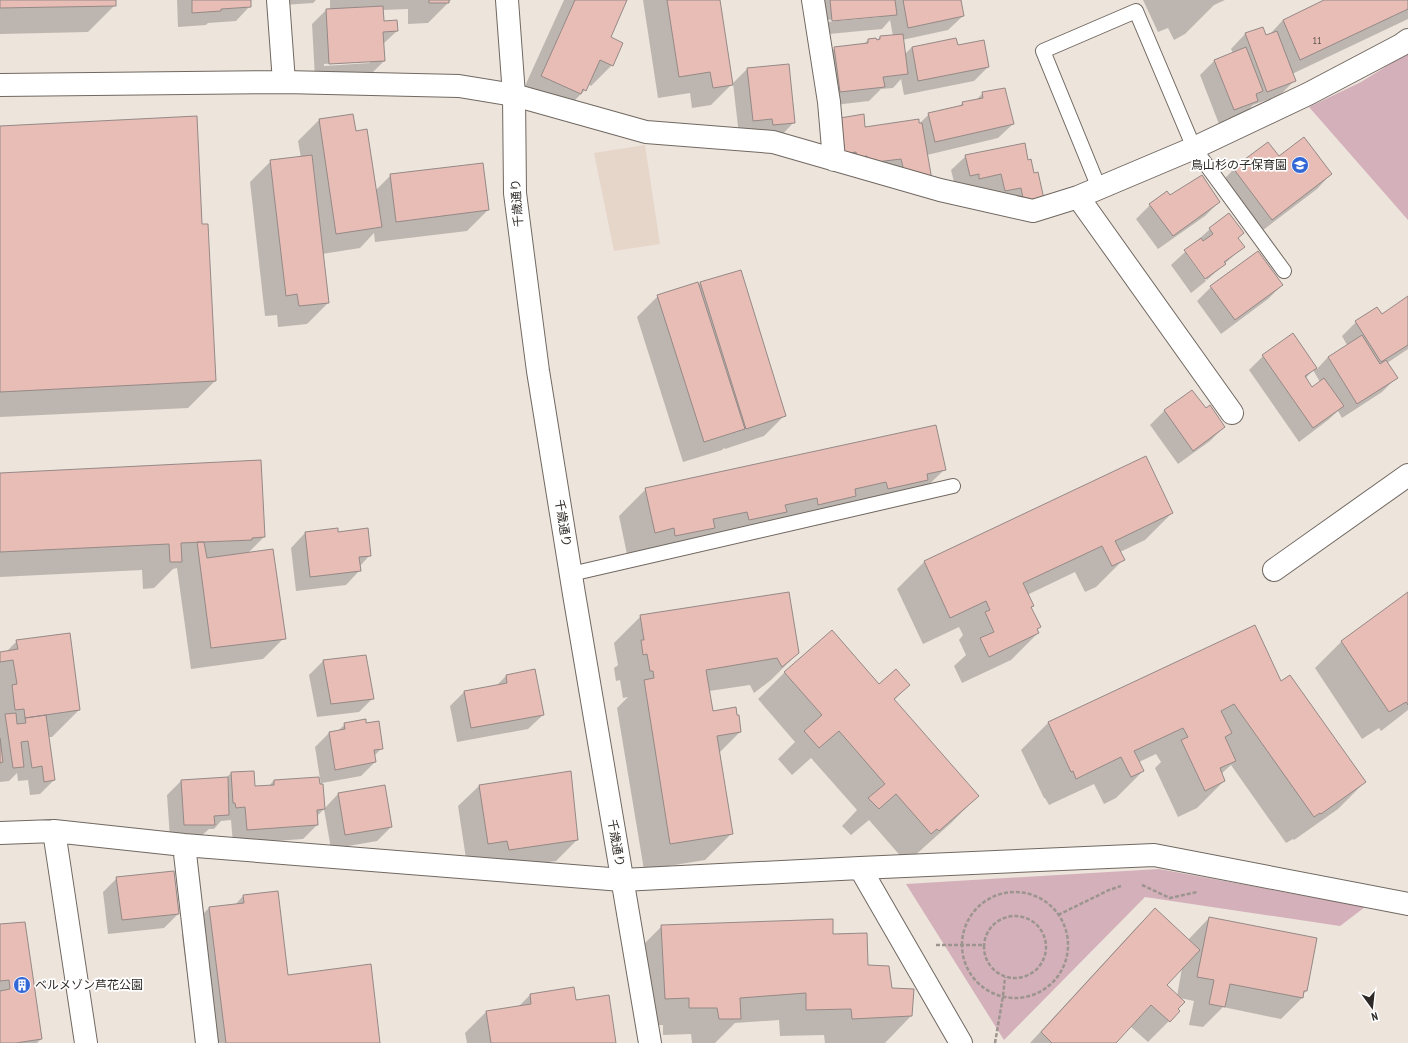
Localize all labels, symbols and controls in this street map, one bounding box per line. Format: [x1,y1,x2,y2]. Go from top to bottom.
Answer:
house number: 11 [1313,34,1322,47]
school or university icon: 鳥山杉の子保育園 [1290,155,1310,175]
place label: 鳥山杉の子保育園 [1191,157,1287,172]
street label: 千歳通り [507,179,526,228]
street label: 千歳通り [552,498,575,548]
street label: 千歳通り [605,818,628,868]
building icon: ベルメゾン芦花公園 [12,975,32,995]
place label: ベルメゾン芦花公園 [35,977,143,992]
north arrow [1352,987,1392,1027]
text: N [1370,1009,1379,1024]

